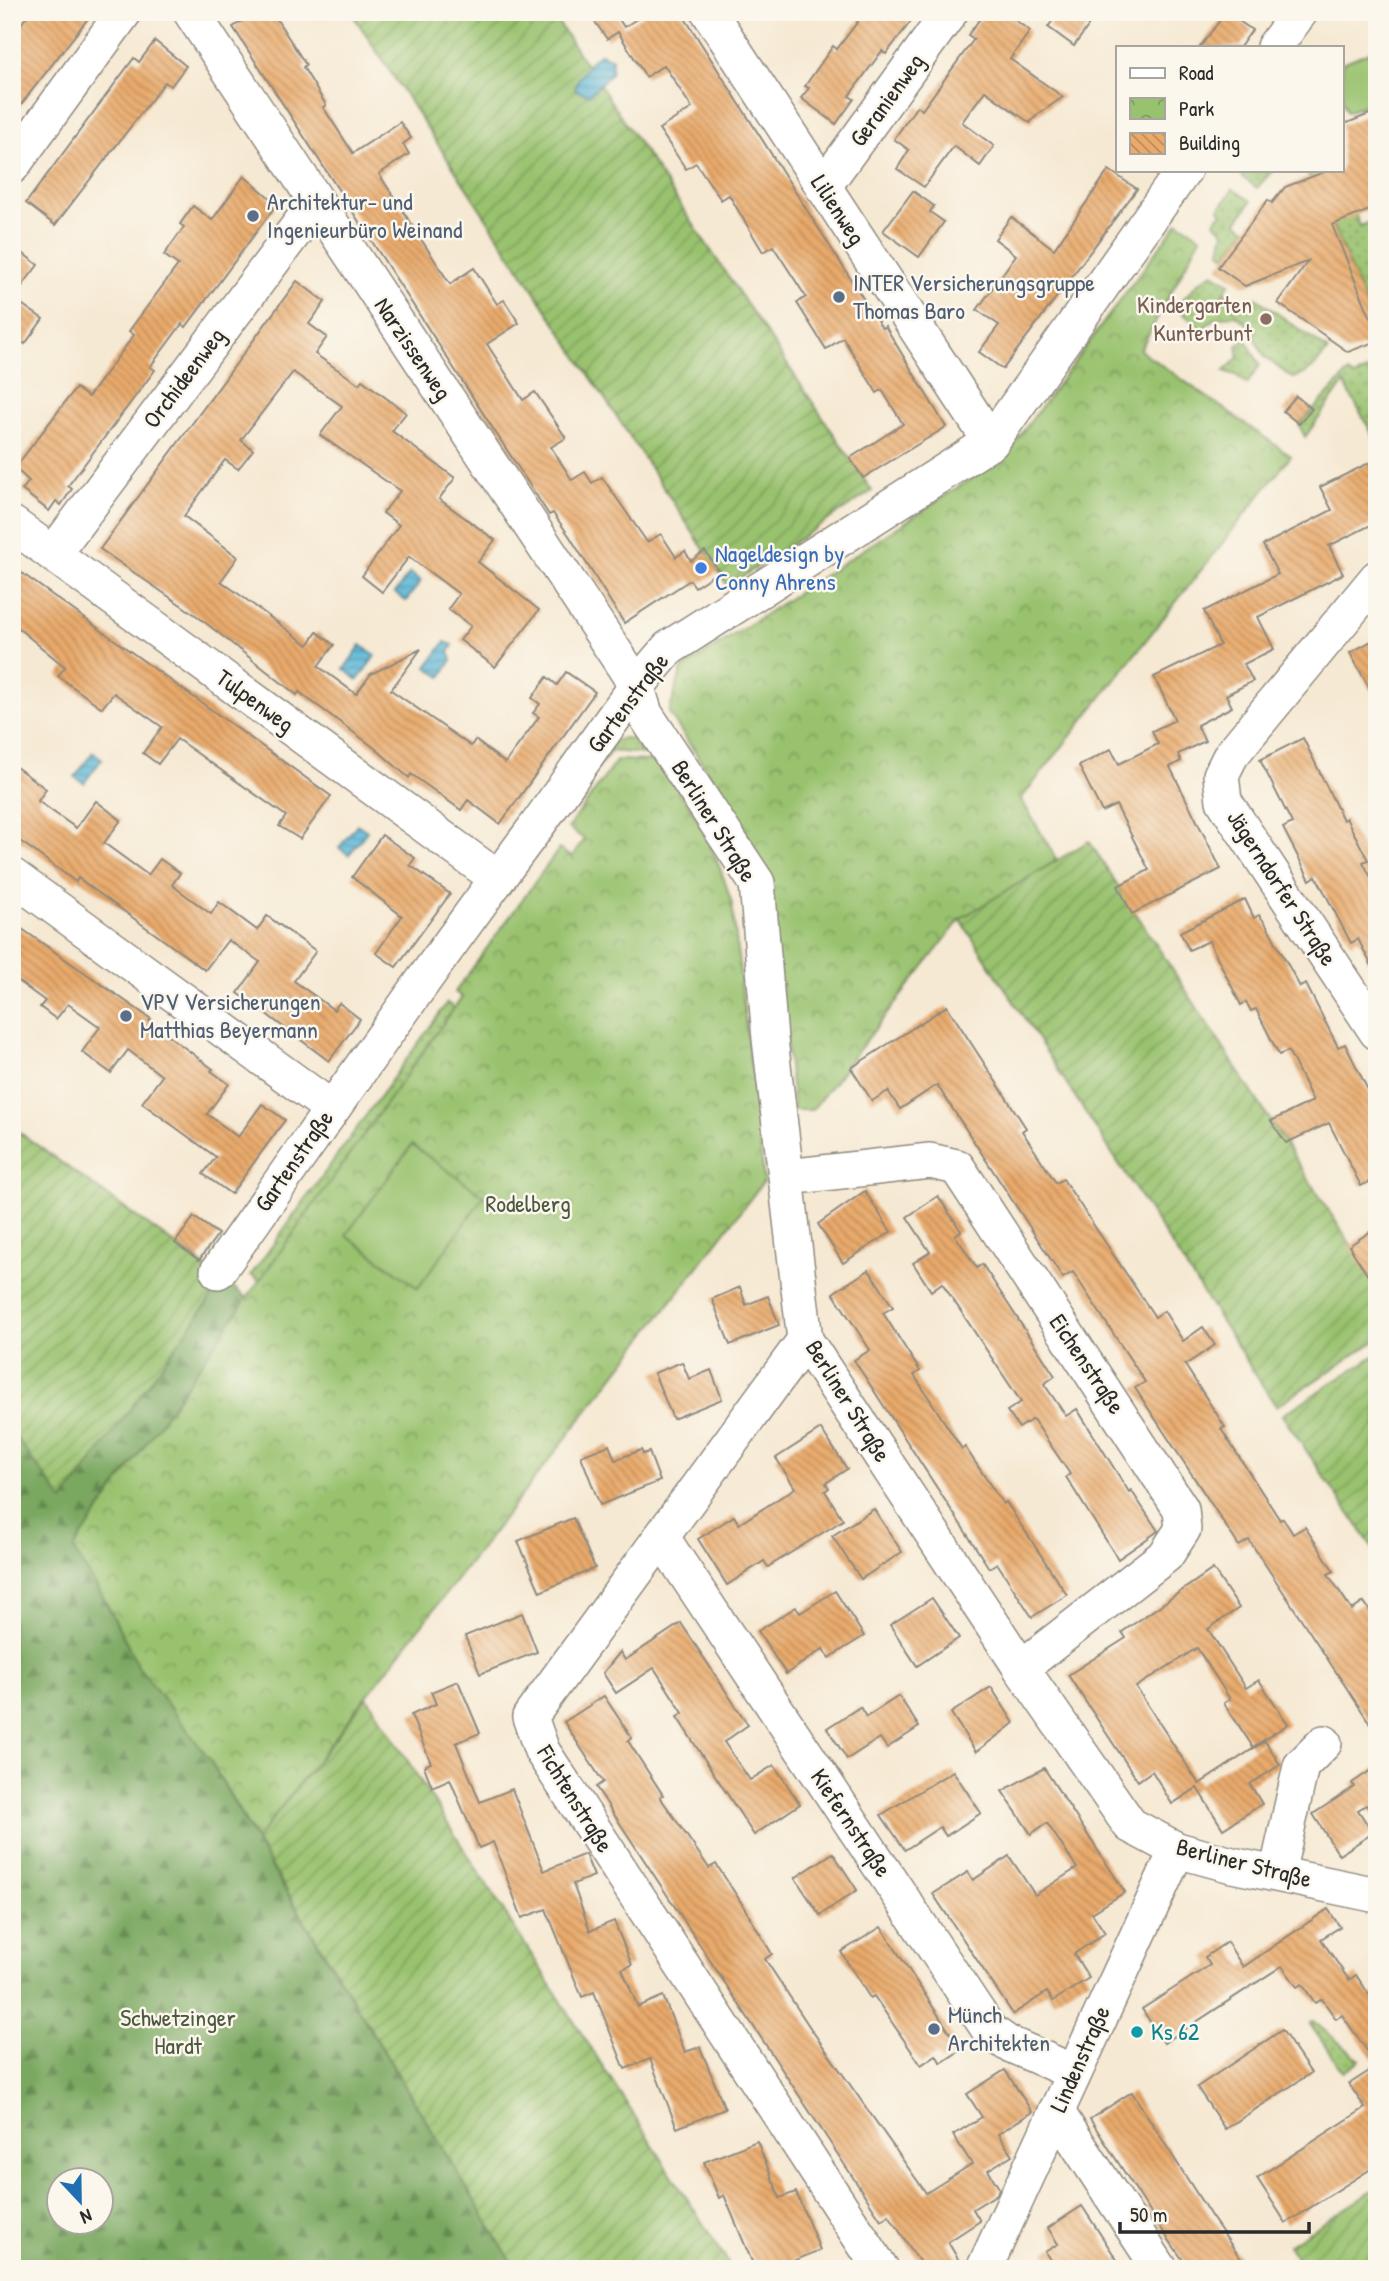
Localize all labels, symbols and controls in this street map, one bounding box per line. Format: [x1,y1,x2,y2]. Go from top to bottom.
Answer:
street label: Geranienweg [842,46,931,152]
legend [1116,46,1344,172]
text: Road [1179,58,1213,87]
text: Park [1179,94,1214,123]
text: Building [1179,128,1240,157]
street label: Lilienweg [804,168,873,251]
place label: Architektur- und Ingenieurbüro Weinand [267,185,462,245]
marker: Architektur- und Ingenieurbüro Weinand [245,208,261,224]
place label: INTER Versicherungsgruppe Thomas Baro [853,266,1095,326]
place label: Kindergarten Kunterbunt [1137,288,1253,348]
marker: INTER Versicherungsgruppe Thomas Baro [831,289,847,305]
street label: Narzissenweg [368,291,460,406]
marker: Kindergarten Kunterbunt [1258,311,1274,327]
street label: Orchideenweg [135,321,231,434]
place label: Nageldesign by Conny Ahrens [715,537,844,597]
marker: Nageldesign by Conny Ahrens [693,560,709,576]
street label: Gartenstraße [579,646,676,759]
street label: Tulpenweg [210,661,301,739]
street label: Berliner Straße [665,753,765,888]
street label: Jägerndorfer Straße [1220,803,1346,972]
place label: VPV Versicherungen Matthias Beyermann [140,985,321,1045]
marker: VPV Versicherungen Matthias Beyermann [118,1008,134,1024]
street label: Gartenstraße [246,1103,340,1218]
park label: Rodelberg [485,1187,571,1219]
street label: Eichenstraße [1043,1307,1133,1420]
street label: Berliner Straße [799,1333,899,1468]
street label: Fichtenstraße [530,1738,622,1859]
street label: Kiefernstraße [804,1762,900,1883]
street label: Berliner Straße [1173,1830,1316,1894]
place label: Münch Architekten [948,1998,1050,2058]
street label: Lindenstraße [1041,2000,1117,2117]
park label: Schwetzinger Hardt [120,2001,236,2061]
place label: Ks 62 [1151,2015,1199,2047]
marker: Münch Architekten [926,2021,942,2037]
marker: Ks 62 [1129,2024,1145,2040]
north arrow [46,2166,116,2236]
scale bar [1120,2190,1308,2234]
text: 50 m [1130,2200,1167,2229]
text: N [77,2203,96,2231]

